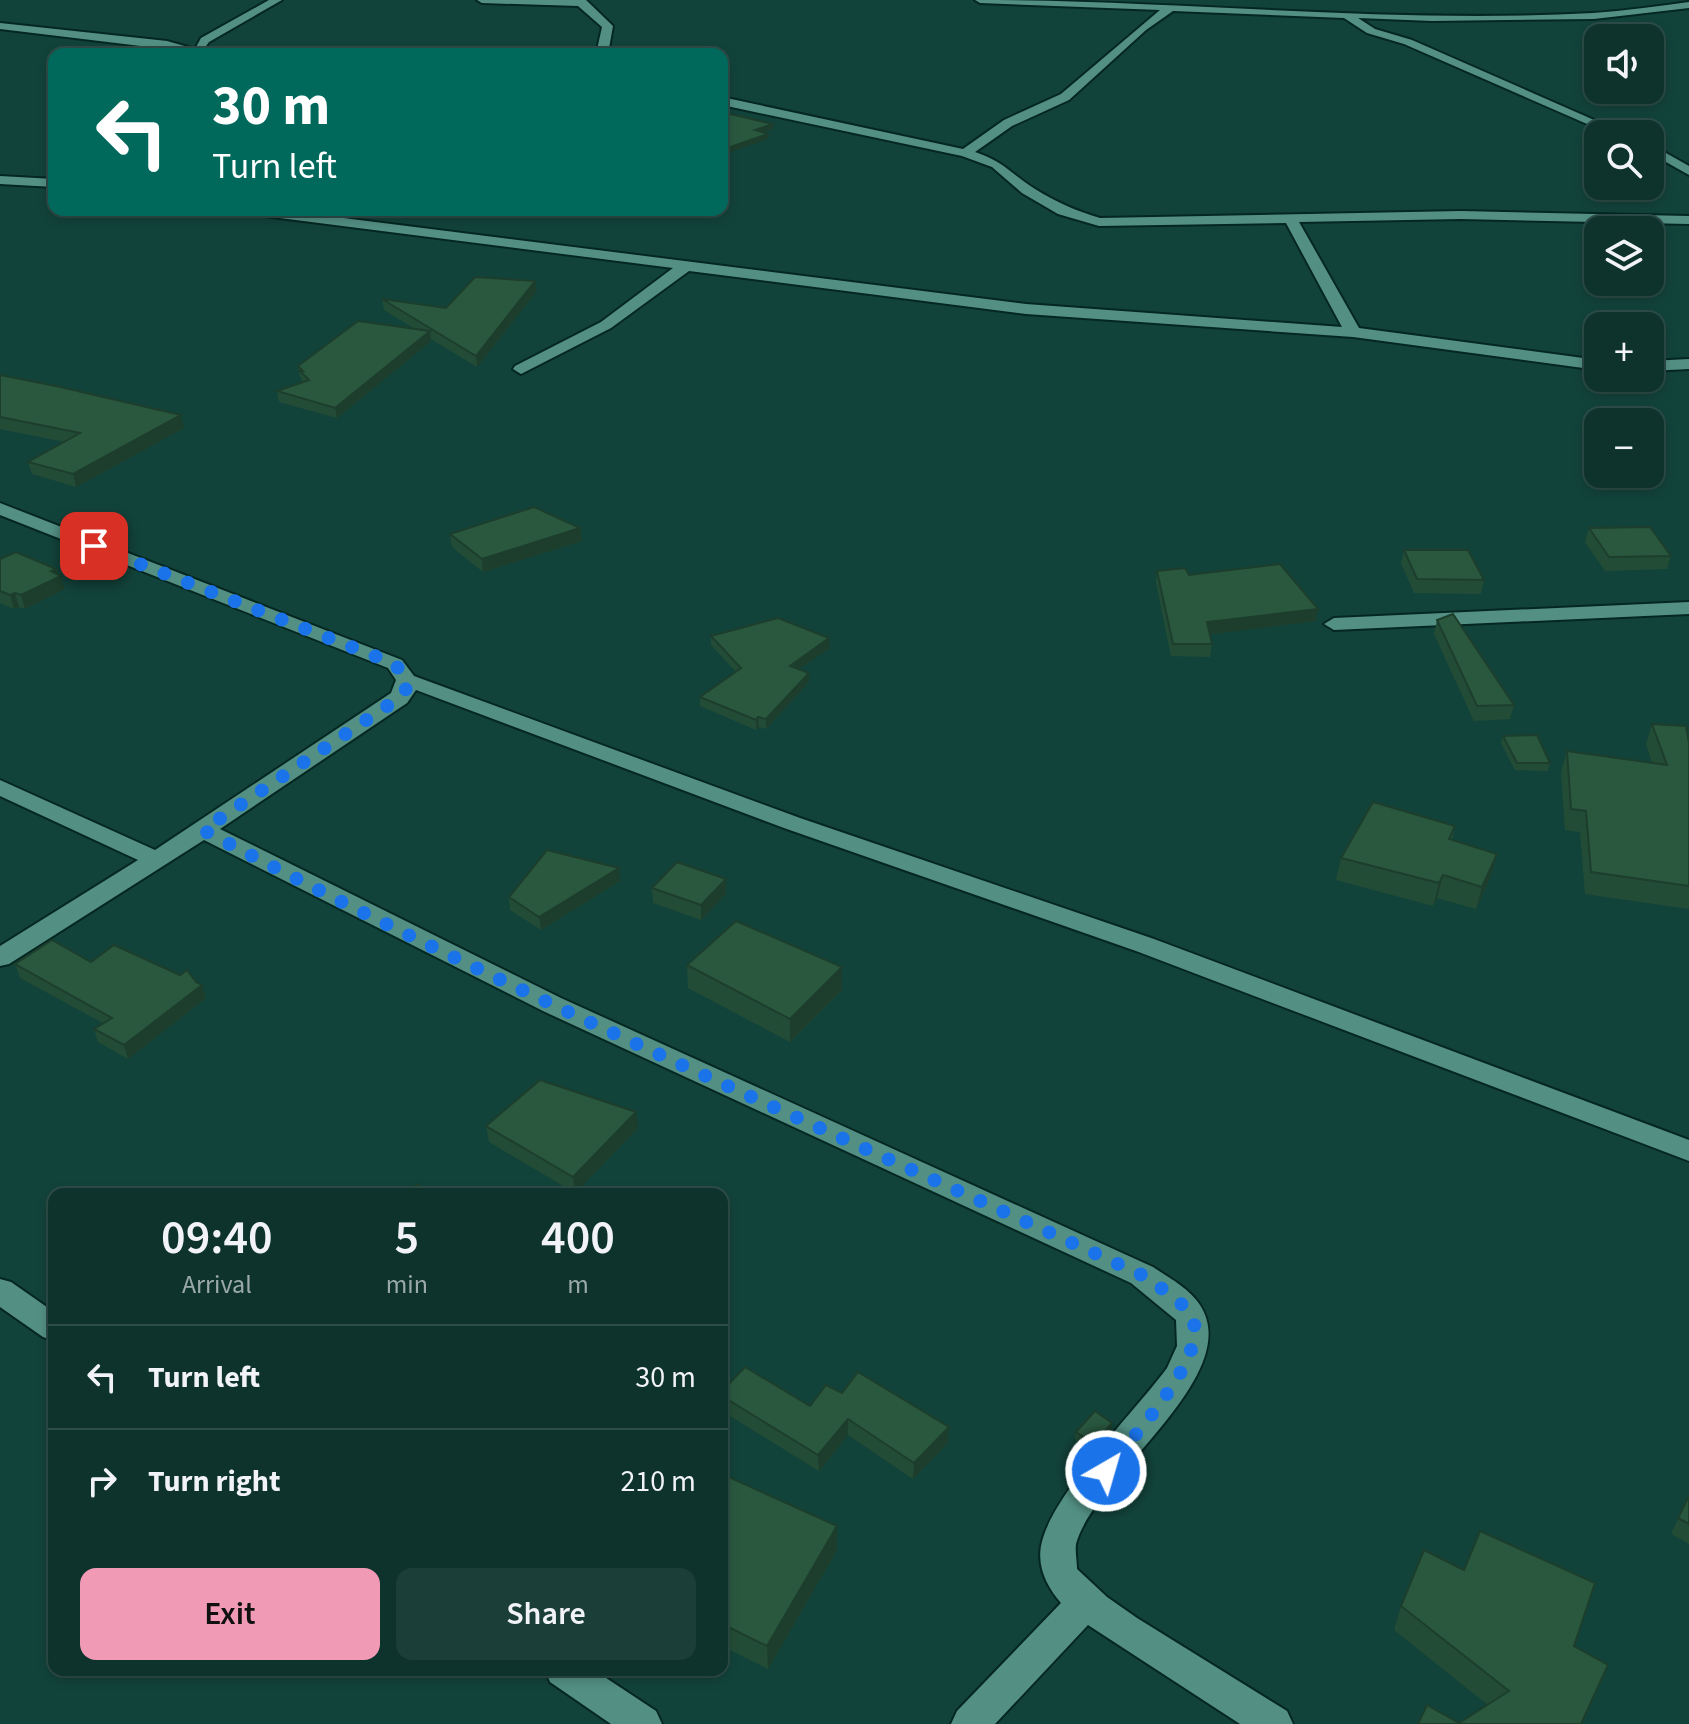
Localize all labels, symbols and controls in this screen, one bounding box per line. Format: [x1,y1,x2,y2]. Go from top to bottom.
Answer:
map controls [1584,24,1664,488]
button: sound [1584,24,1664,104]
text: 30 m [212,67,330,146]
icon: left [80,80,184,184]
button: search [1584,120,1664,200]
text: Turn left [212,141,337,192]
button: layers [1584,216,1664,296]
button: + [1584,312,1664,392]
button: − [1584,408,1664,488]
pin [60,512,128,580]
icon: arrive [72,524,116,568]
text: 09:40 [161,1204,273,1272]
text: 5 [395,1204,419,1272]
text: 400 [541,1204,615,1272]
text: Arrival [182,1266,252,1303]
text: min [386,1266,428,1303]
text: m [567,1266,589,1303]
icon: left [80,1355,124,1399]
text: Turn left [148,1356,260,1399]
text: 30 m [635,1356,696,1399]
position arrow [1064,1429,1148,1513]
icon: right [80,1459,124,1503]
text: Turn right [148,1460,280,1503]
text: 210 m [620,1460,696,1503]
button: Exit [80,1568,380,1660]
button: Share [396,1568,696,1660]

